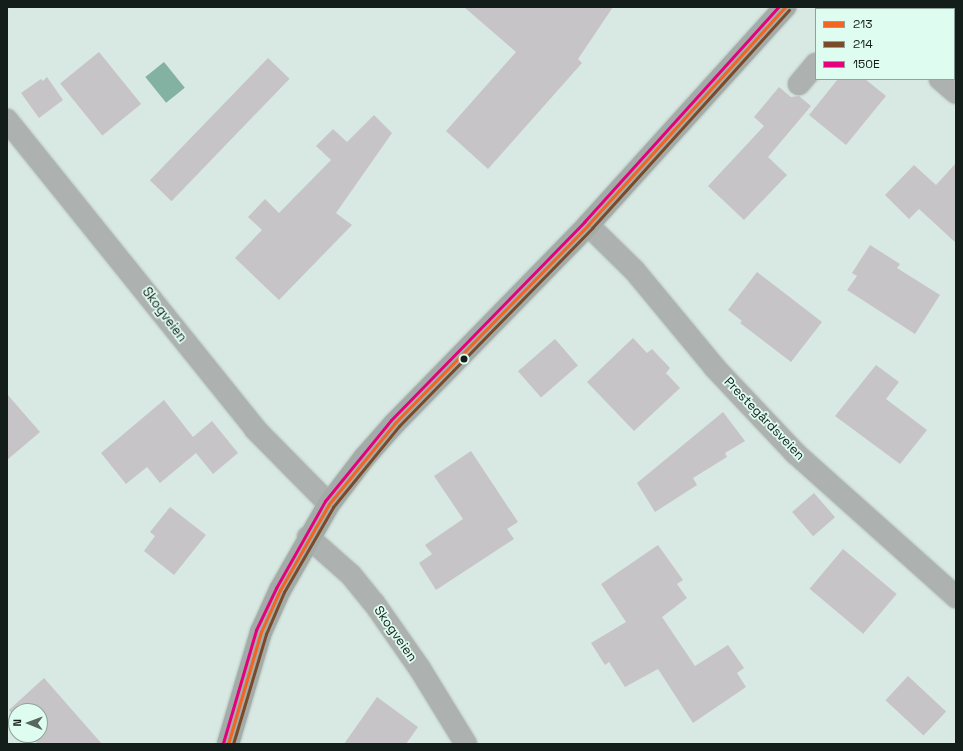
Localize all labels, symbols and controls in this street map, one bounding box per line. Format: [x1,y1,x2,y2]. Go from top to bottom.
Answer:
legend [815,8,955,80]
text: 213 [853,16,873,32]
text: 214 [853,36,873,52]
text: 150E [853,56,880,72]
street label: Skogveien [138,285,190,345]
unlabelled marker [459,354,469,364]
street label: Prestegårdsveien [721,374,807,464]
street label: Skogveien [370,603,420,665]
north arrow [8,703,48,743]
text: N [10,719,24,727]

